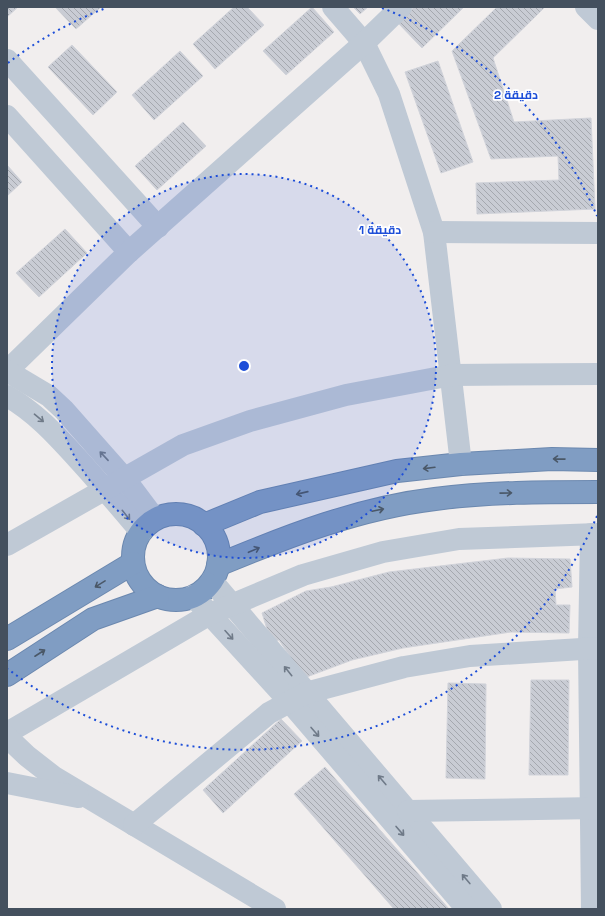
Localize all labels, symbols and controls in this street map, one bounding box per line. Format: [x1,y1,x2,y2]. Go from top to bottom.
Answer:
text: 2 دقيقة [494,87,538,103]
text: 1 دقيقة [359,222,401,238]
centre of rings [237,359,251,373]
one-way arrow [34,414,45,423]
one-way arrow [100,451,109,461]
one-way arrow [553,455,566,463]
one-way arrow [423,464,436,471]
one-way arrow [296,489,309,497]
one-way arrow [499,489,512,497]
one-way arrow [371,506,384,514]
one-way arrow [122,509,131,520]
one-way arrow [248,546,260,553]
one-way arrow [95,580,106,588]
one-way arrow [224,630,234,640]
one-way arrow [34,649,46,657]
one-way arrow [284,665,292,676]
one-way arrow [311,727,320,738]
one-way arrow [378,775,387,785]
one-way arrow [396,826,405,836]
one-way arrow [461,874,470,885]

